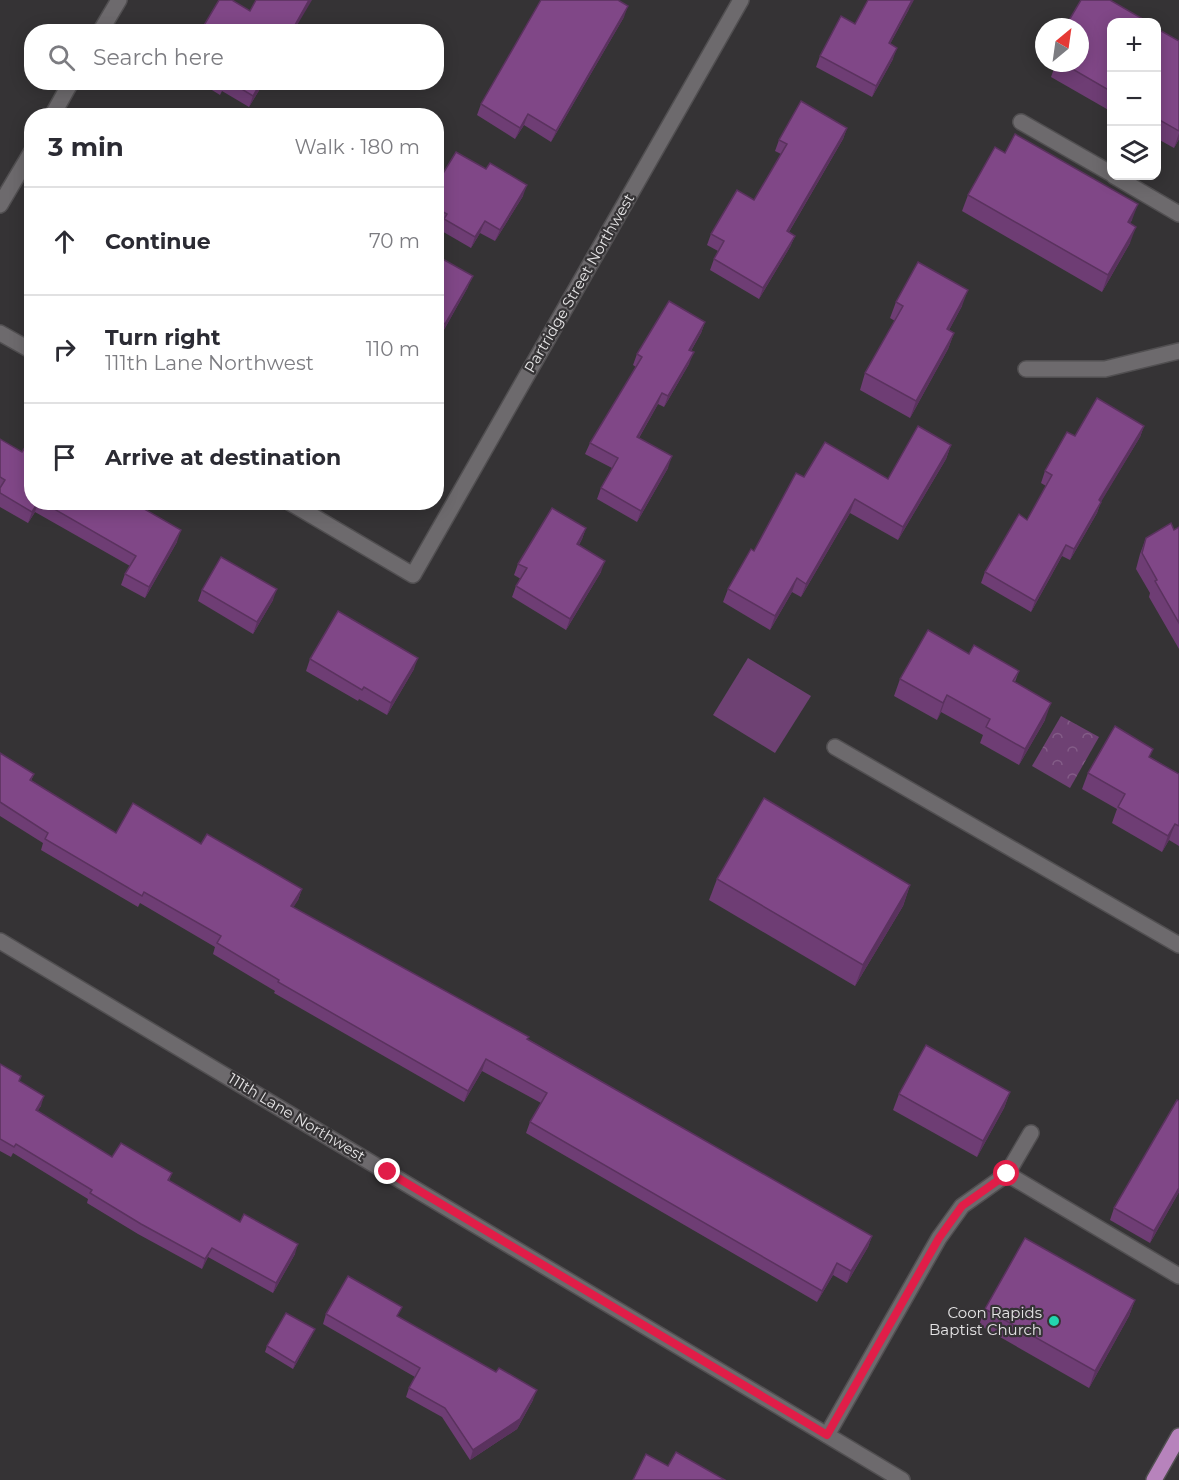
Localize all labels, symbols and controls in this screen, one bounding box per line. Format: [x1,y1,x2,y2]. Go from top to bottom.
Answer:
north arrow [1035,18,1089,72]
map controls [1107,18,1161,180]
button: + [1107,18,1161,72]
search box [24,24,444,90]
icon: search [45,41,78,74]
text: Search here [93,44,224,71]
button: − [1107,72,1161,126]
button: layers [1107,126,1161,180]
text: 3 min [48,131,124,163]
text: Walk · 180 m [295,135,420,159]
street label: Partridge Street Northwest [520,190,638,376]
icon: ahead [48,225,81,258]
text: Continue [105,228,211,255]
text: 70 m [369,229,420,253]
text: Turn right [105,324,220,351]
icon: right [48,333,81,366]
text: 110 m [366,337,420,361]
text: 111th Lane Northwest [105,351,314,375]
icon: arrive [48,441,81,474]
text: Arrive at destination [105,444,341,471]
street label: 111th Lane Northwest [225,1069,369,1165]
route end [374,1158,400,1184]
route start [993,1160,1019,1186]
place label: Coon Rapids Baptist Church [929,1303,1042,1339]
marker: Coon Rapids Baptist Church [1047,1314,1061,1328]

